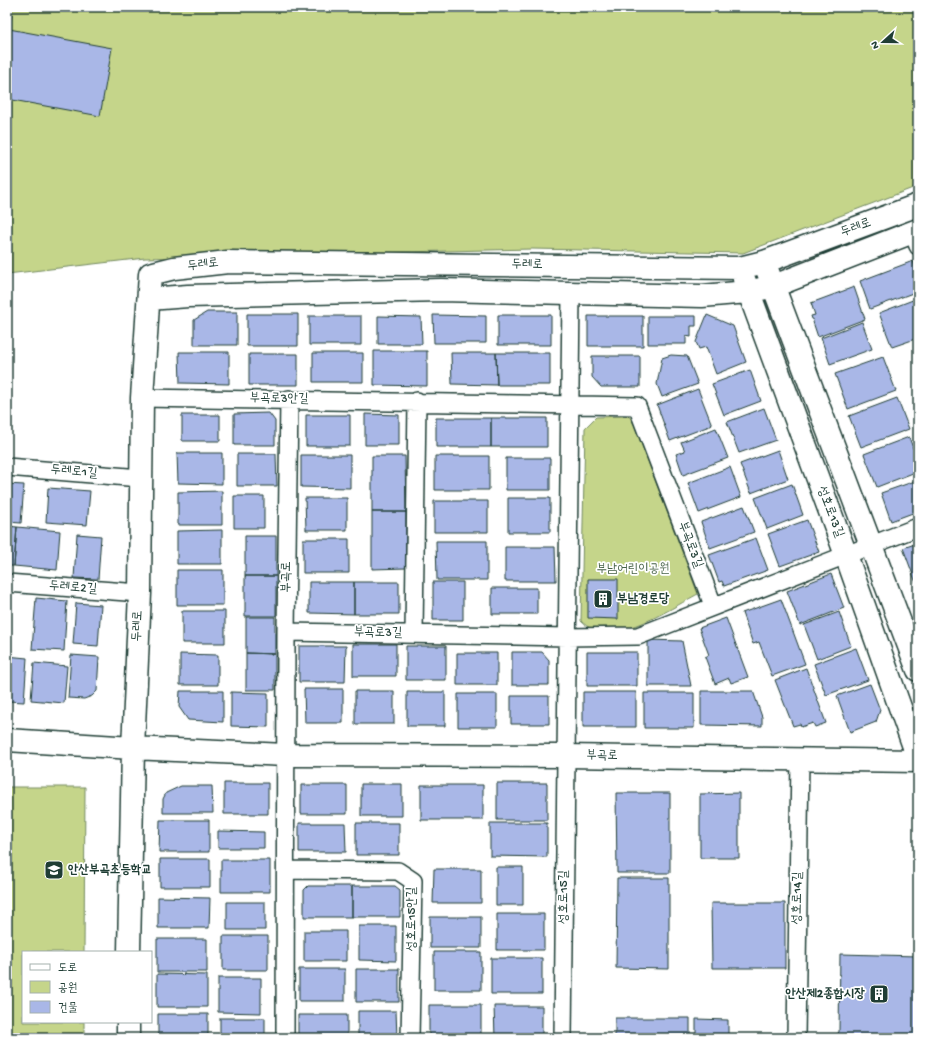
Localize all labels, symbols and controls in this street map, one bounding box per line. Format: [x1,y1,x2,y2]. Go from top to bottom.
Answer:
north arrow [863,22,903,62]
text: N [869,39,882,50]
street label: 두레로 [839,216,873,240]
street label: 두레로 [187,256,219,274]
street label: 두레로 [511,257,543,273]
street label: 부곡로3안길 [249,391,309,407]
street label: 두레로1길 [50,462,98,482]
street label: 성호로13길 [813,484,847,540]
street label: 부곡로3길 [674,520,706,570]
street label: 부곡로 [279,561,295,593]
park label: 부남어린이공원 [596,562,670,577]
street label: 두레로2길 [48,579,98,597]
building icon: 부남경로당 [592,588,614,610]
place label: 부남경로당 [617,592,670,607]
street label: 두레로 [130,610,146,642]
street label: 부곡로3길 [354,625,402,641]
street label: 부곡로 [586,748,618,764]
school or university icon: 안산부곡초등학교 [43,859,65,881]
place label: 안산부곡초등학교 [68,863,152,878]
street label: 성호로15길 [557,870,572,924]
street label: 성호로14길 [790,871,806,925]
street label: 성호로15안길 [405,887,420,951]
legend [22,951,152,1023]
text: 도로 [58,962,77,976]
text: 공원 [58,982,77,996]
building icon: 안산제2종합시장 [868,983,890,1005]
place label: 안산제2종합시장 [785,987,866,1002]
text: 건물 [58,1002,78,1016]

